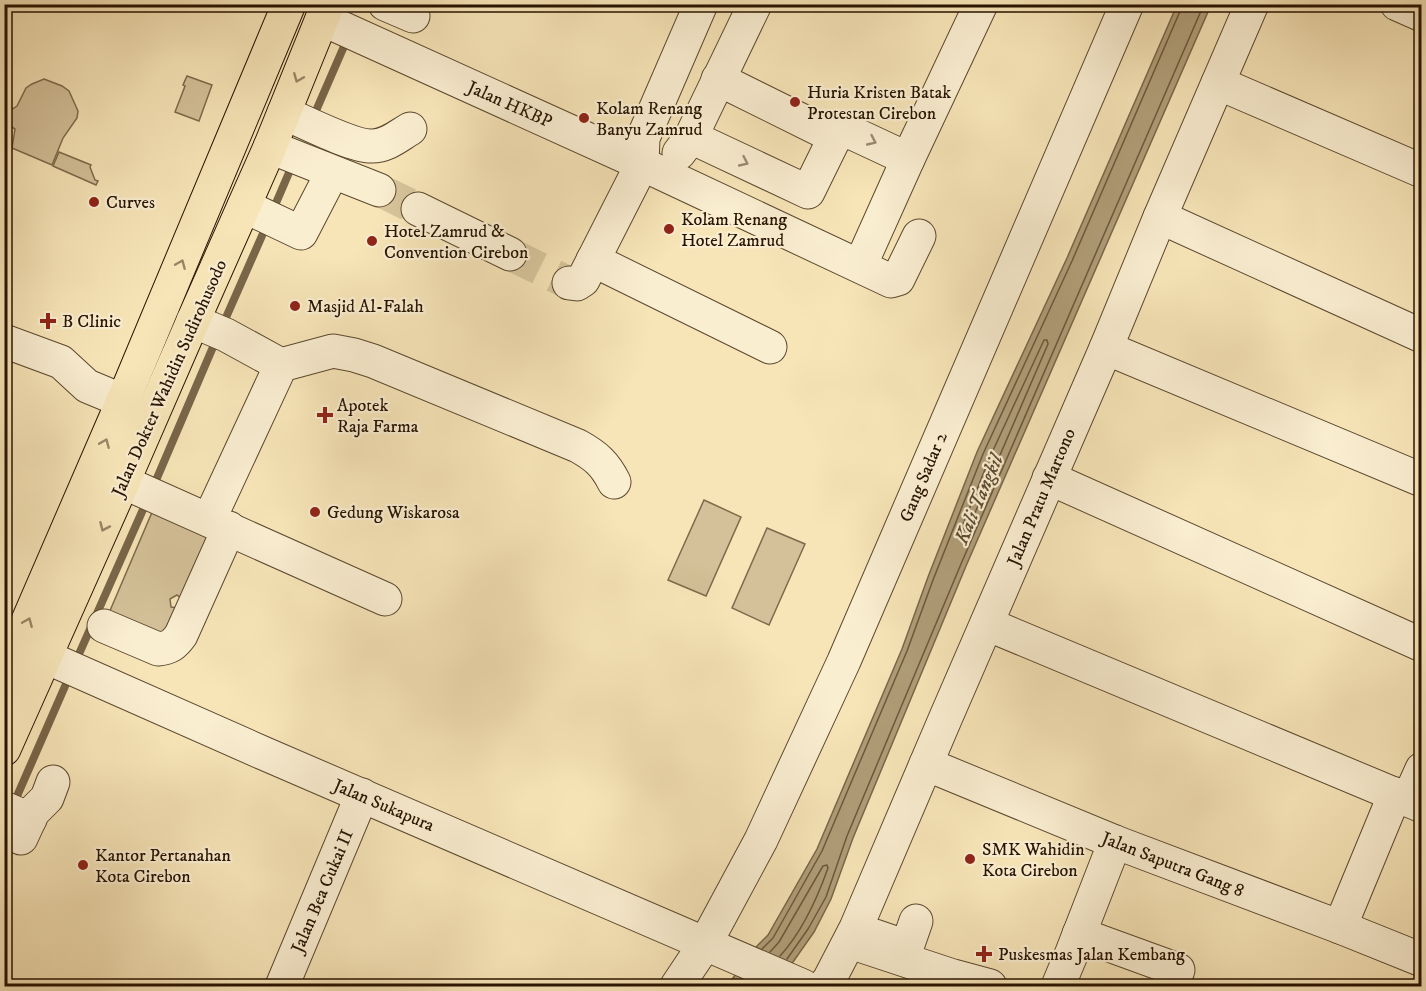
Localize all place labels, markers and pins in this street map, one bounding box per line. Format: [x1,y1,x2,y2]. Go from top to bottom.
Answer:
place label: Huria Kristen Batak Protestan Cirebon [807,82,951,125]
marker: Huria Kristen Batak Protestan Cirebon [788,95,802,109]
place label: Kolam Renang Banyu Zamrud [596,98,703,141]
marker: Kolam Renang Banyu Zamrud [577,111,591,125]
place label: Curves [106,192,155,214]
marker: Curves [87,195,101,209]
place label: Kolam Renang Hotel Zamrud [681,209,787,252]
place label: Hotel Zamrud & Convention Cirebon [384,221,529,264]
marker: Kolam Renang Hotel Zamrud [662,222,676,236]
marker: Hotel Zamrud & Convention Cirebon [365,234,379,248]
place label: Masjid Al-Falah [307,296,424,318]
marker: Masjid Al-Falah [288,299,302,313]
place label: B Clinic [62,311,121,333]
marker: B Clinic [39,312,57,330]
place label: Apotek Raja Farma [337,395,419,438]
marker: Apotek Raja Farma [318,408,332,422]
place label: Gedung Wiskarosa [327,502,460,524]
marker: Gedung Wiskarosa [308,505,322,519]
place label: SMK Wahidin Kota Cirebon [982,839,1085,882]
place label: Kantor Pertanahan Kota Cirebon [95,845,232,888]
marker: SMK Wahidin Kota Cirebon [963,852,977,866]
marker: Kantor Pertanahan Kota Cirebon [76,858,90,872]
place label: Puskesmas Jalan Kembang [998,944,1185,966]
marker: Puskesmas Jalan Kembang [975,945,993,963]

